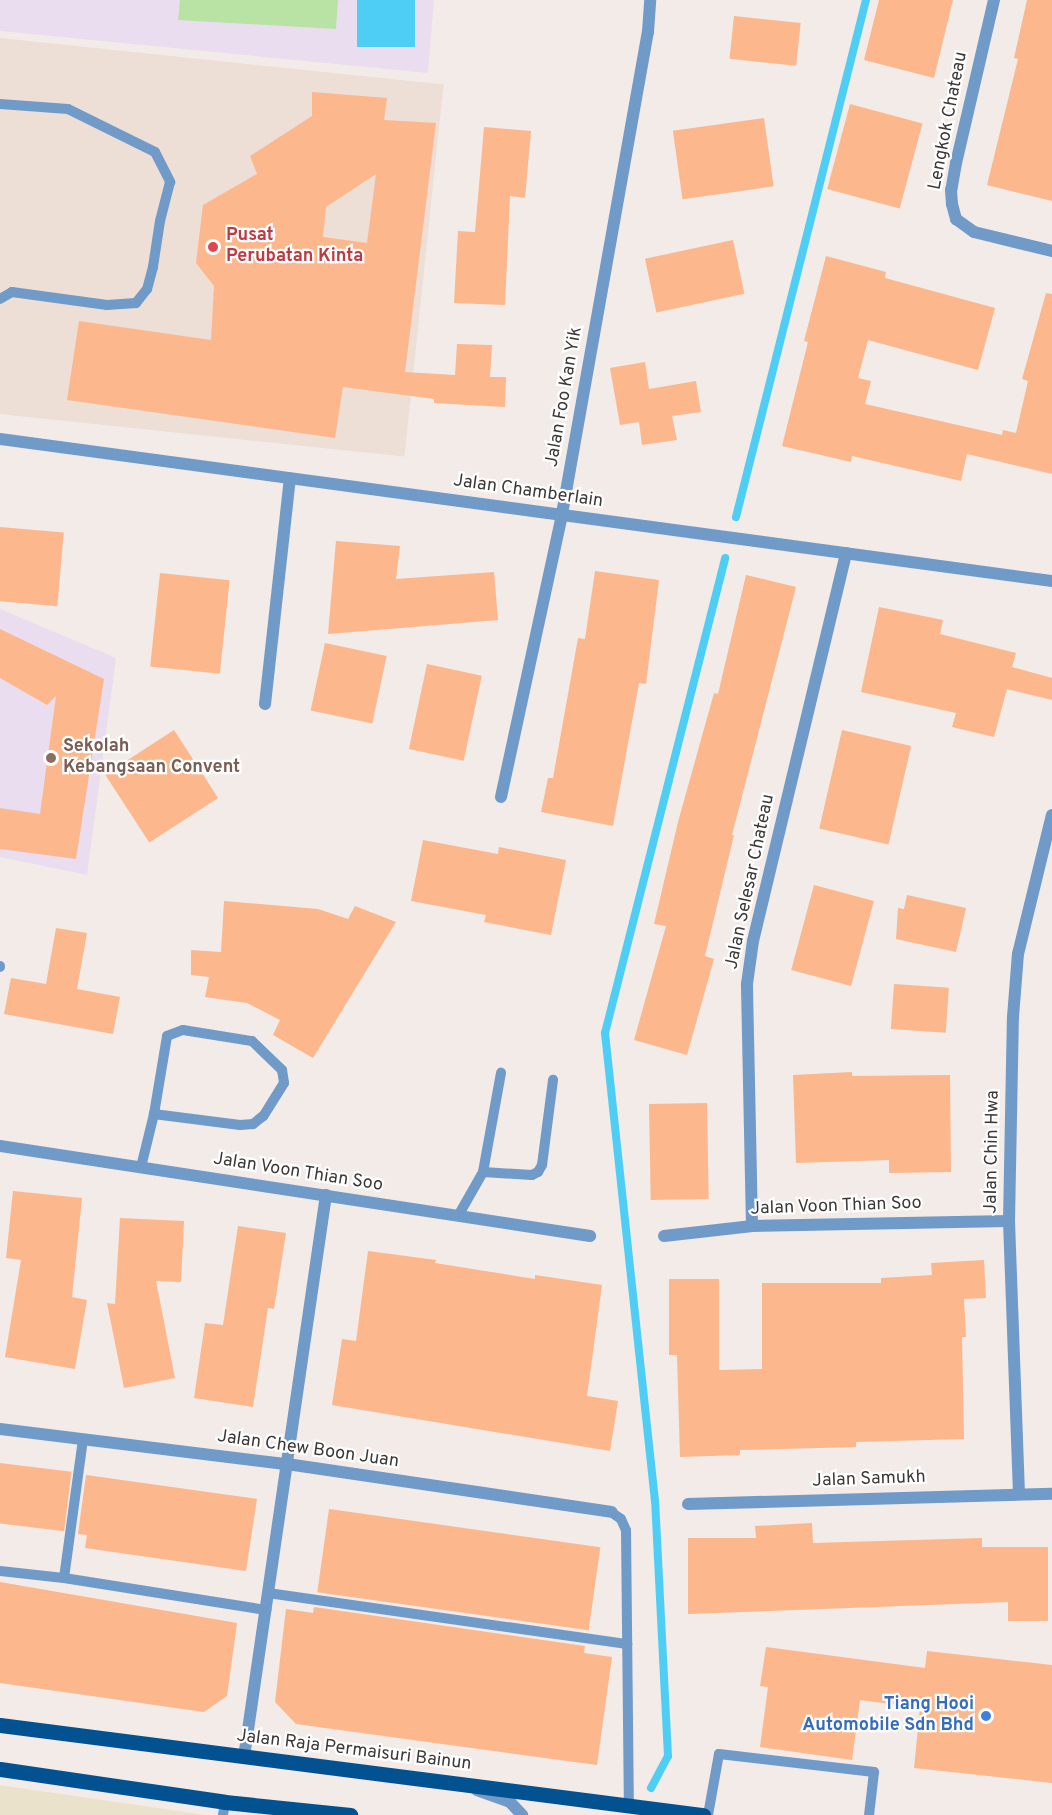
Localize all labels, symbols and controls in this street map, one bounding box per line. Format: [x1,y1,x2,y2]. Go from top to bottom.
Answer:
street label: Lengkok Chateau [925,50,973,192]
place label: Pusat Perubatan Kinta [226,226,363,268]
marker: Pusat Perubatan Kinta [204,238,222,256]
street label: Jalan Foo Kan Yik [542,325,588,469]
street label: Jalan Chamberlain [452,471,604,513]
place label: Sekolah Kebangsaan Convent [63,737,240,780]
marker: Sekolah Kebangsaan Convent [44,751,58,765]
street label: Jalan Selesar Chateau [722,792,780,972]
street label: Jalan Chin Hwa [981,1090,1005,1214]
street label: Jalan Voon Thian Soo [211,1149,385,1197]
street label: Jalan Voon Thian Soo [749,1193,923,1221]
street label: Jalan Chew Boon Juan [216,1427,400,1473]
street label: Jalan Samukh [812,1467,926,1493]
place label: Tiang Hooi Automobile Sdn Bhd [802,1695,974,1738]
marker: Tiang Hooi Automobile Sdn Bhd [979,1709,993,1723]
street label: Jalan Raja Permaisuri Bainun [235,1726,473,1776]

